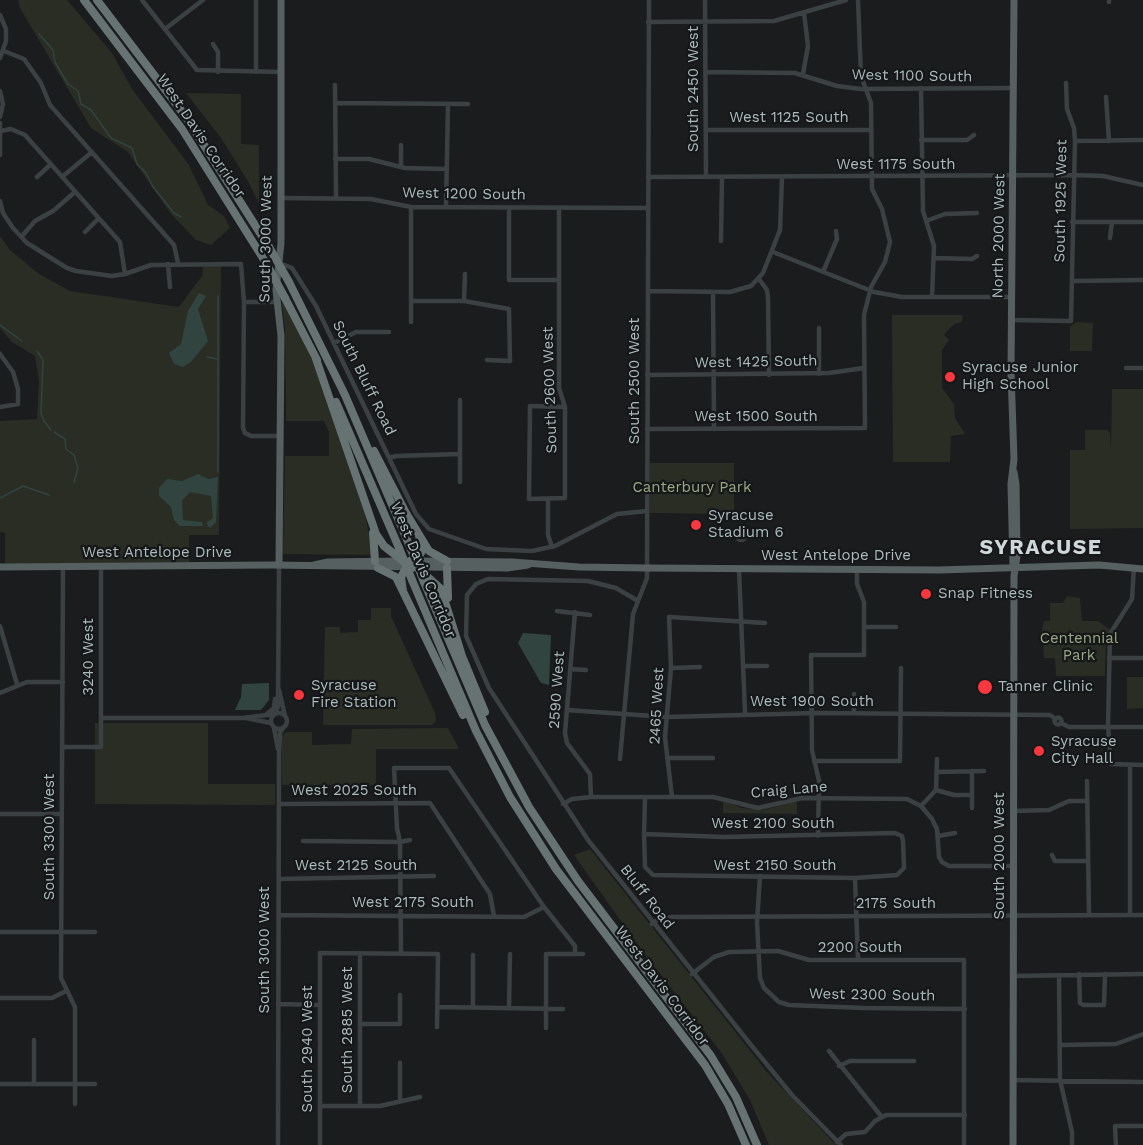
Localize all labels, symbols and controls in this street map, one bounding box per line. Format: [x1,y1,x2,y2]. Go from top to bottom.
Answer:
street label: South 2450 West [685,26,703,152]
street label: West 1100 South [851,66,973,86]
street label: West Davis Corridor [153,71,249,201]
street label: West 1125 South [729,109,849,127]
street label: South 1925 West [1051,139,1071,263]
street label: West 1175 South [836,156,956,174]
street label: North 2000 West [989,173,1009,299]
street label: South 3000 West [256,175,276,303]
street label: West 1200 South [402,184,526,204]
street label: South Bluff Road [328,318,400,438]
street label: South 2500 West [626,318,644,444]
street label: South 2600 West [539,326,561,454]
street label: West 1425 South [694,352,818,372]
place label: Syracuse Junior High School [962,359,1079,394]
marker: Syracuse Junior High School [943,370,957,384]
street label: West 1500 South [694,408,818,426]
park label: Canterbury Park [633,479,751,497]
street label: West Davis Corridor [386,499,460,641]
place label: Syracuse Stadium 6 [708,507,784,542]
marker: Syracuse Stadium 6 [689,518,703,532]
district label: SYRACUSE [980,535,1102,561]
street label: West Antelope Drive [82,544,232,562]
street label: West Antelope Drive [761,547,911,565]
place label: Snap Fitness [938,585,1033,603]
marker: Snap Fitness [919,587,933,601]
street label: 3240 West [80,618,98,696]
park label: Centennial Park [1040,630,1118,665]
street label: 2590 West [545,651,569,729]
street label: 2465 West [646,667,668,745]
place label: Syracuse Fire Station [311,677,396,712]
marker: Tanner Clinic [976,678,994,696]
place label: Tanner Clinic [998,678,1093,696]
marker: Syracuse Fire Station [292,688,306,702]
street label: West 1900 South [750,693,874,711]
place label: Syracuse City Hall [1051,733,1117,768]
marker: Syracuse City Hall [1032,744,1046,758]
street label: South 3300 West [41,774,59,900]
street label: Craig Lane [750,778,828,802]
street label: West 2025 South [291,782,417,800]
street label: South 2000 West [991,792,1009,920]
street label: West 2100 South [711,815,835,833]
street label: West 2125 South [295,857,417,875]
street label: West 2150 South [713,857,837,875]
street label: Bluff Road [616,861,678,933]
street label: South 3000 West [256,886,274,1014]
street label: West 2175 South [352,894,474,912]
street label: 2175 South [856,895,936,913]
street label: West Davis Corridor [611,922,713,1050]
street label: 2200 South [818,939,902,957]
street label: South 2885 West [339,967,357,1093]
street label: West 2300 South [809,985,935,1005]
street label: South 2940 West [299,986,317,1112]

